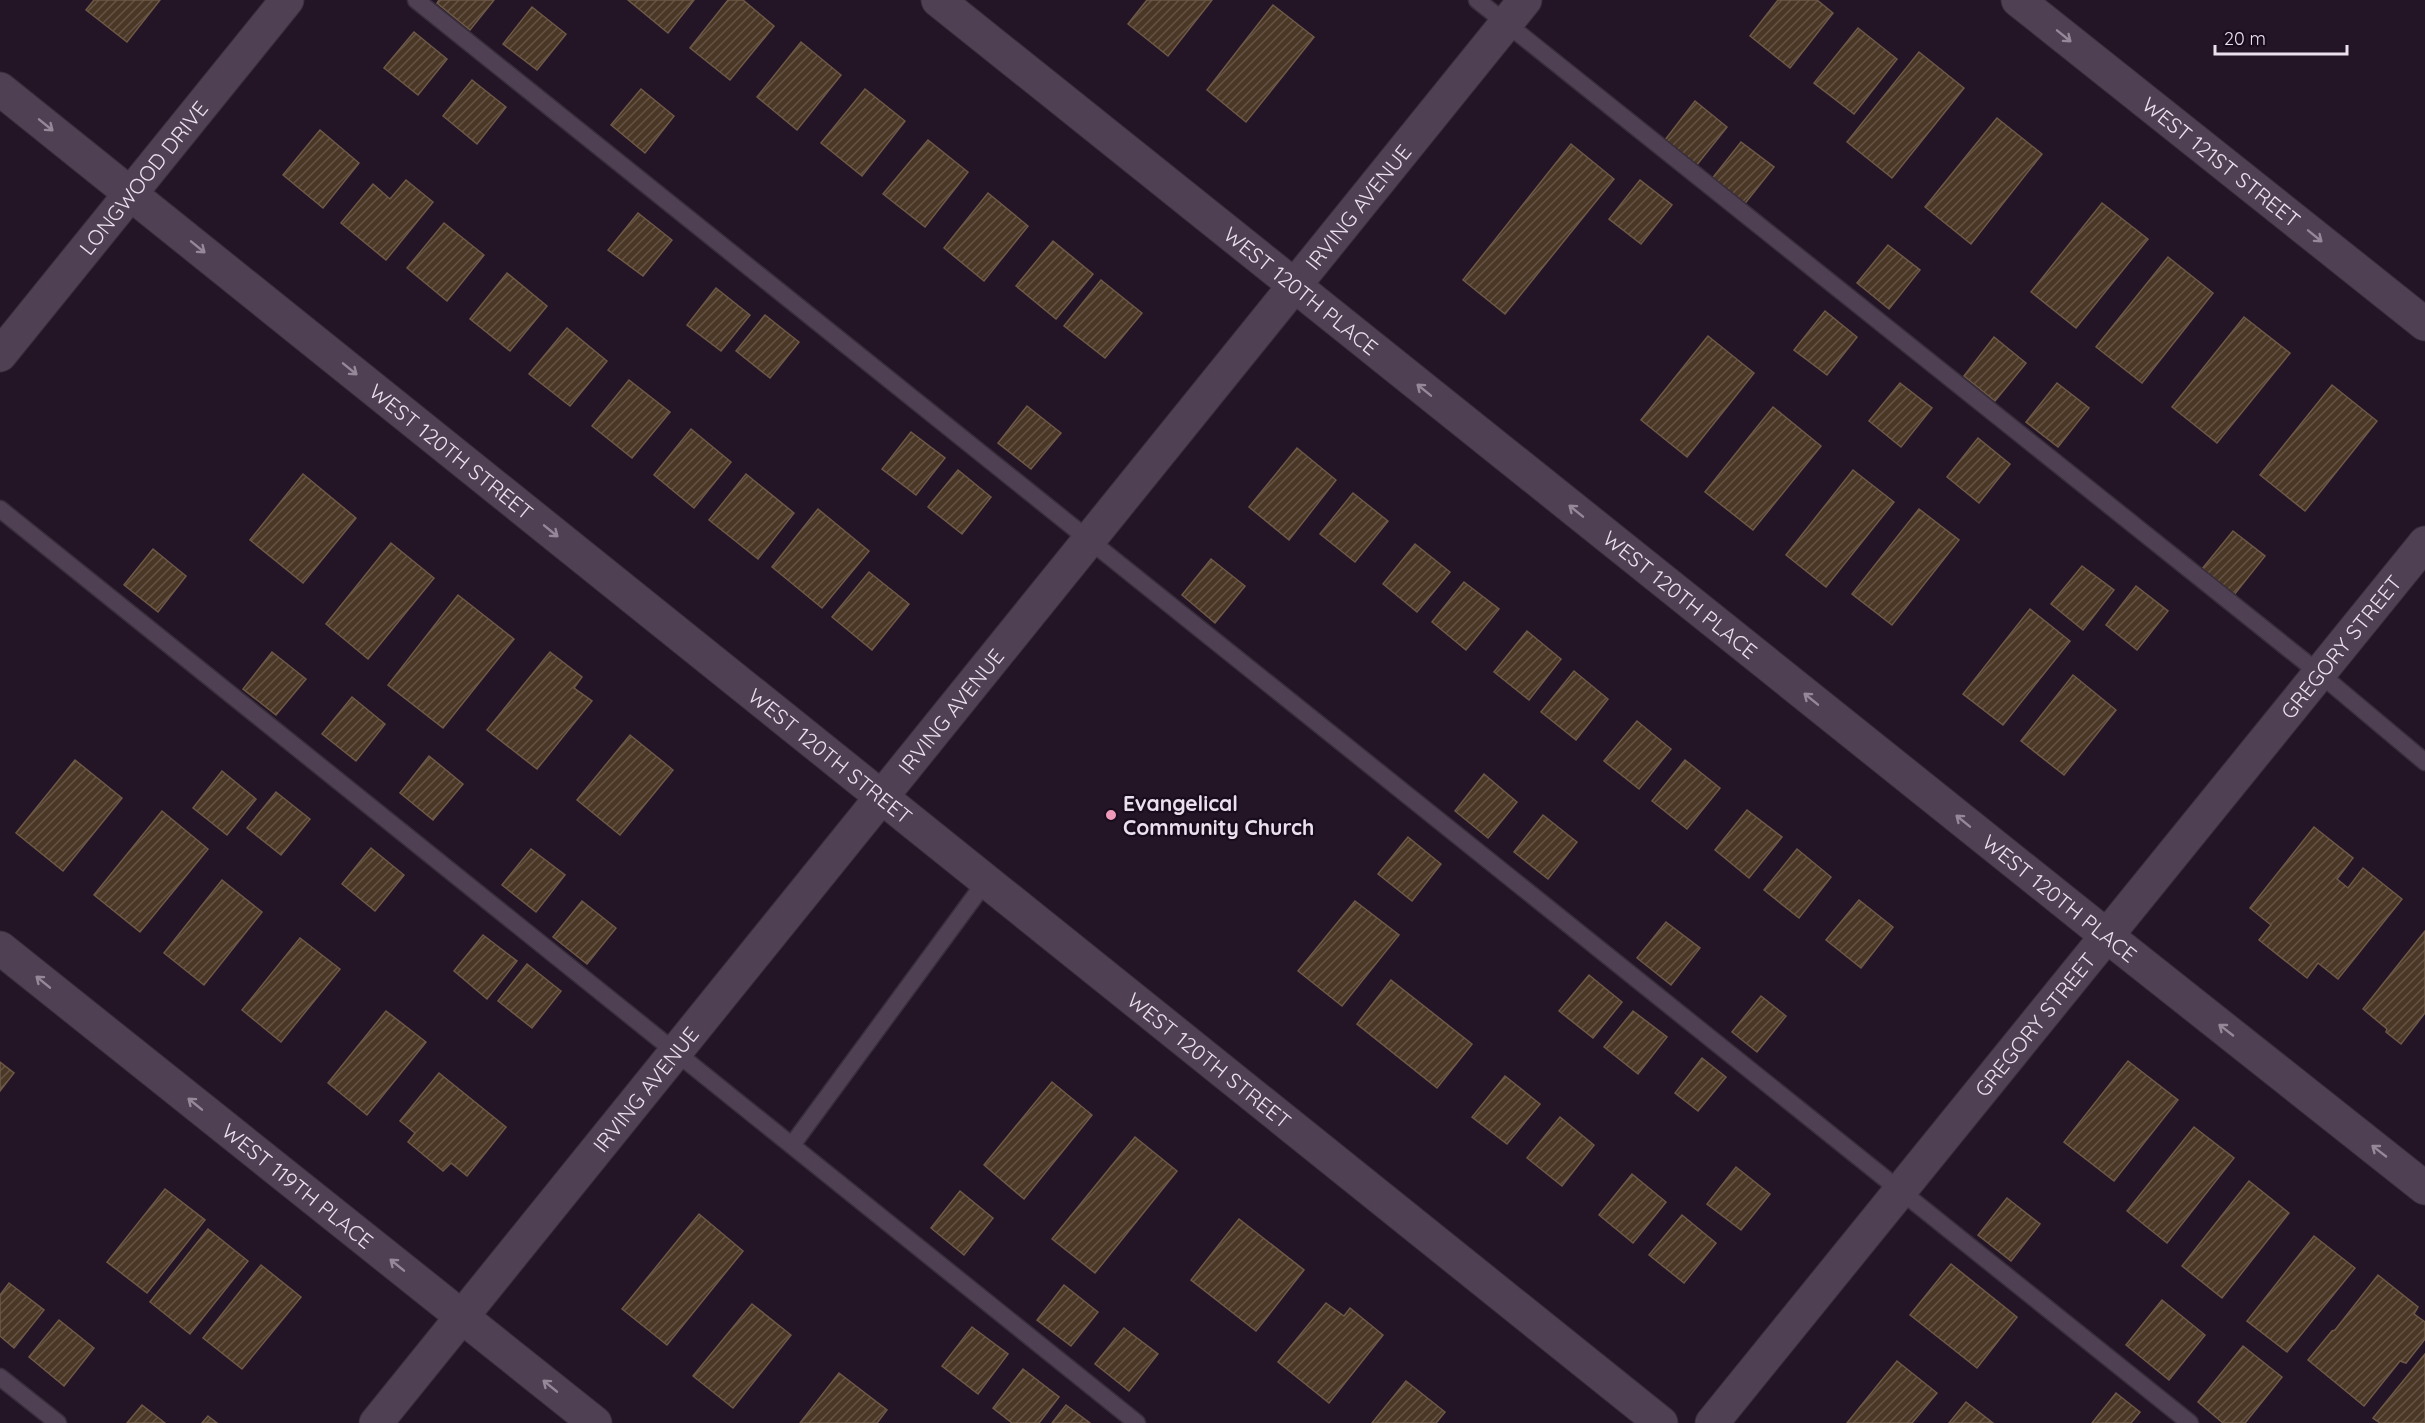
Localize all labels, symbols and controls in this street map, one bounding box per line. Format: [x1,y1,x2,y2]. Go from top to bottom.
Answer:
scale bar [2215,18,2347,56]
text: 20 m [2224,27,2266,50]
one-way arrow [2056,30,2072,43]
street label: WEST 121ST STREET [2137,91,2306,233]
street label: LONGWOOD DRIVE [73,96,213,260]
one-way arrow [37,119,53,132]
street label: IRVING AVENUE [1300,139,1416,275]
street label: WEST 120TH PLACE [1219,221,1383,360]
one-way arrow [2307,230,2323,243]
one-way arrow [189,241,205,254]
one-way arrow [341,363,357,376]
street label: WEST 120TH STREET [364,378,539,525]
one-way arrow [1416,383,1432,396]
one-way arrow [1568,505,1584,518]
one-way arrow [543,524,558,538]
street label: WEST 120TH PLACE [1598,525,1763,664]
street label: GREGORY STREET [2275,570,2407,724]
street label: IRVING AVENUE [892,643,1009,779]
street label: WEST 120TH STREET [743,682,917,829]
one-way arrow [1803,692,1819,705]
place label: Evangelical Community Church [1123,790,1314,840]
marker: Evangelical Community Church [1104,808,1118,822]
one-way arrow [1955,814,1971,827]
street label: WEST 120TH PLACE [1977,829,2142,968]
street label: GREGORY STREET [1969,947,2101,1102]
one-way arrow [35,976,51,989]
street label: WEST 120TH STREET [1122,987,1296,1134]
street label: IRVING AVENUE [587,1021,704,1157]
one-way arrow [2218,1024,2234,1037]
one-way arrow [188,1098,204,1111]
street label: WEST 119TH PLACE [217,1117,379,1254]
one-way arrow [2371,1145,2387,1158]
one-way arrow [389,1258,405,1271]
one-way arrow [542,1380,558,1393]

